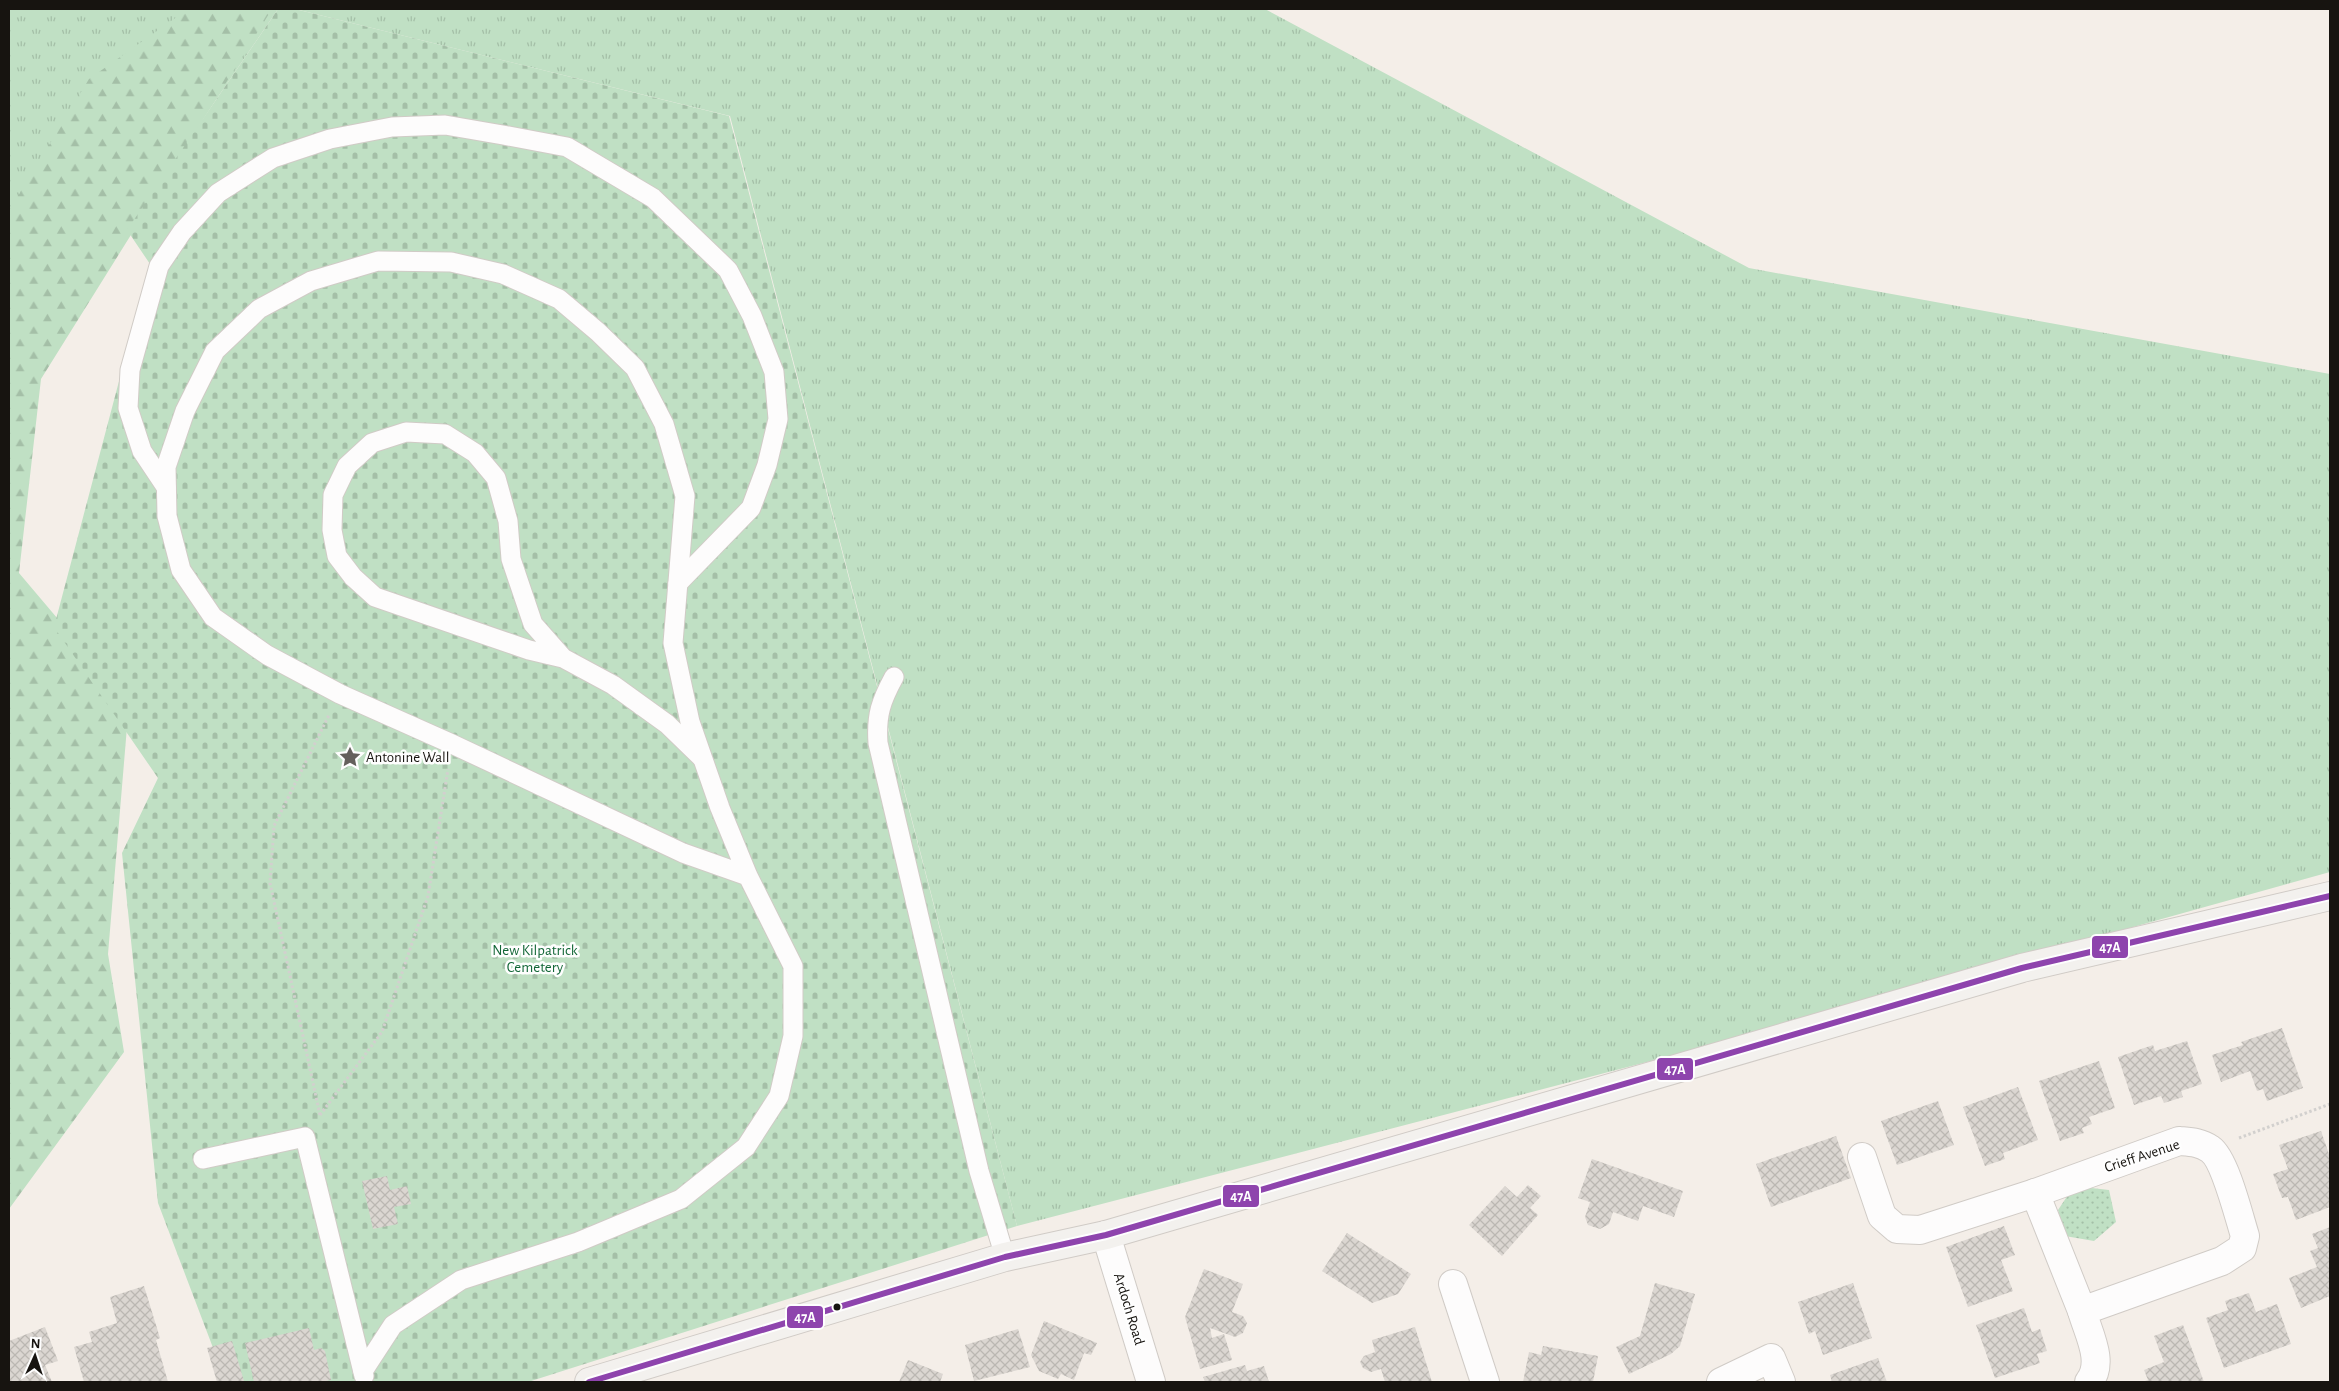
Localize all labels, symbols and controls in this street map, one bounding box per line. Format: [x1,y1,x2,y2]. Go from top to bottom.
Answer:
place icon: Antonine Wall [337,744,363,770]
place label: Antonine Wall [366,750,449,765]
line badge: 47A [2091,935,2129,959]
text: 47A [2099,941,2121,955]
park label: New Kilpatrick Cemetery [492,943,578,975]
line badge: 47A [1656,1057,1694,1081]
text: 47A [1664,1063,1686,1077]
street label: Crieff Avenue [2103,1137,2182,1175]
line badge: 47A [1222,1184,1260,1208]
text: 47A [1230,1190,1252,1204]
street label: Ardoch Road [1111,1271,1147,1347]
unlabelled marker [832,1302,842,1312]
line badge: 47A [786,1305,824,1329]
text: 47A [794,1311,816,1325]
north arrow [10,1331,60,1381]
text: N [30,1337,41,1351]

